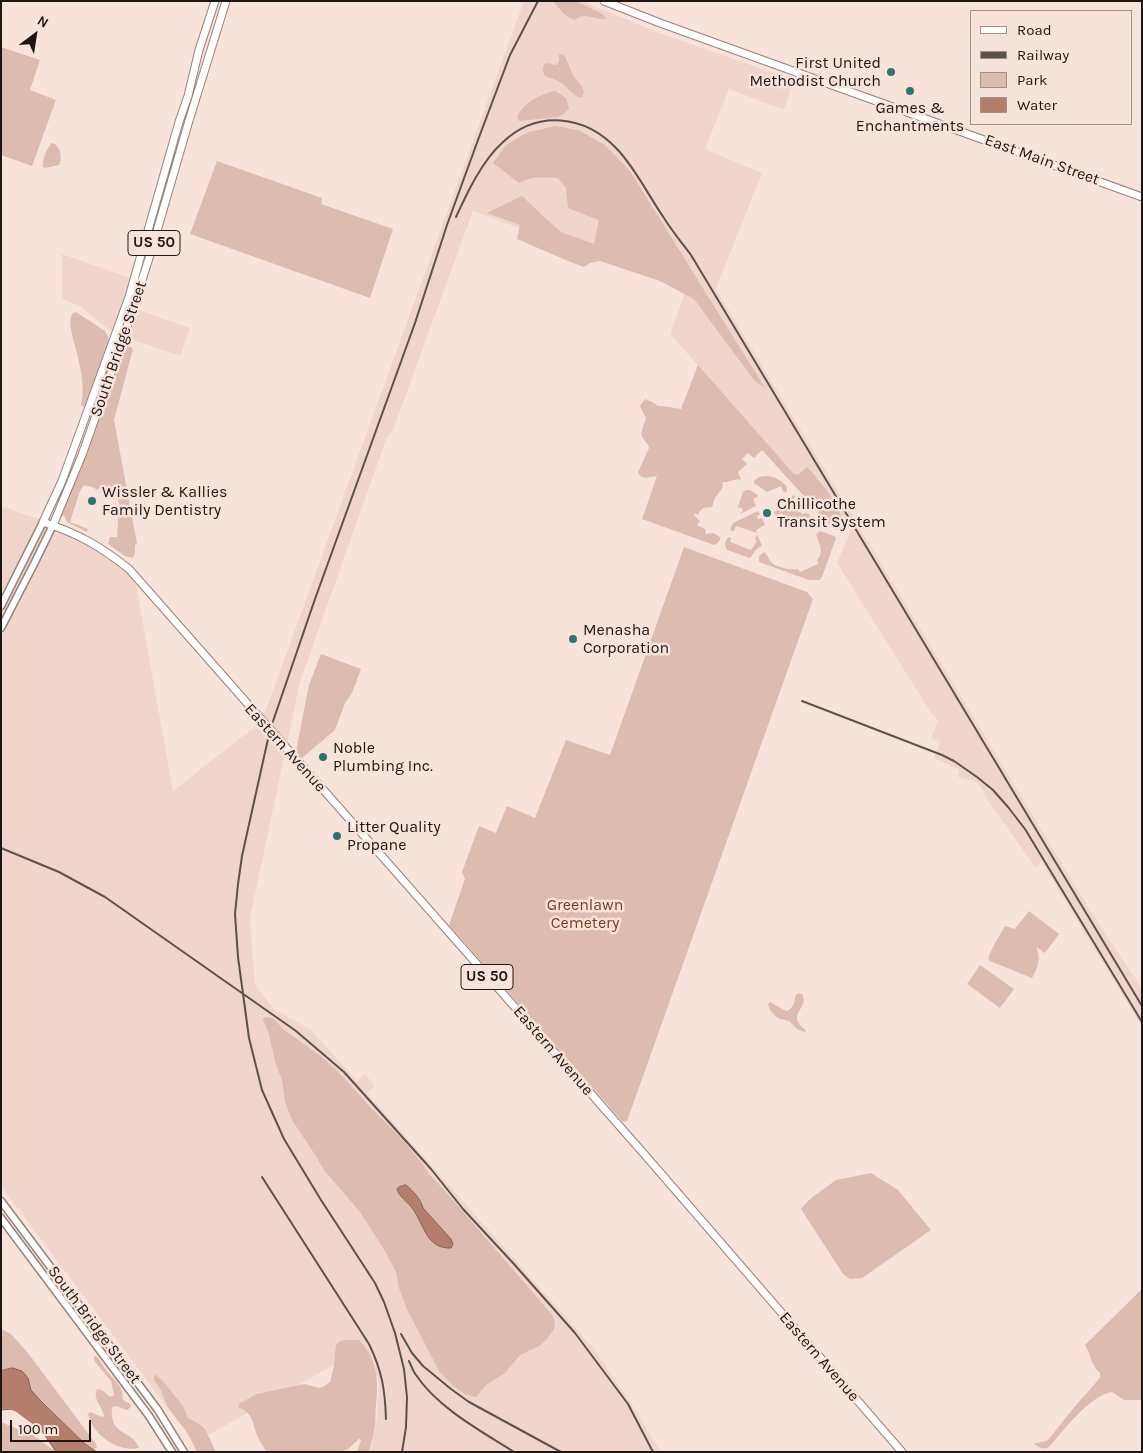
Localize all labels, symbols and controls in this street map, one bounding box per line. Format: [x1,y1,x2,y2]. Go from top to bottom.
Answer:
north arrow [10,10,60,60]
legend [970,10,1133,125]
text: N [34,12,52,32]
text: Road [1017,21,1052,39]
text: Railway [1017,46,1069,64]
place label: First United Methodist Church [749,53,881,91]
marker: First United Methodist Church [885,66,897,78]
text: Park [1017,71,1047,89]
marker: Games & Enchantments [904,85,916,97]
text: Water [1017,96,1057,114]
place label: Games & Enchantments [856,98,964,136]
street label: East Main Street [982,130,1102,190]
road number: US 50 [128,230,180,256]
street label: South Bridge Street [87,278,151,420]
place label: Wissler & Kallies Family Dentistry [102,482,227,520]
place label: Chillicothe Transit System [777,494,886,532]
marker: Wissler & Kallies Family Dentistry [86,495,98,507]
marker: Chillicothe Transit System [761,507,773,519]
place label: Menasha Corporation [583,620,669,658]
marker: Menasha Corporation [567,633,579,645]
street label: Eastern Avenue [240,700,330,796]
place label: Noble Plumbing Inc. [333,738,433,776]
marker: Noble Plumbing Inc. [317,751,329,763]
place label: Litter Quality Propane [347,817,441,855]
marker: Litter Quality Propane [331,830,343,842]
park label: Greenlawn Cemetery [547,895,623,933]
road number: US 50 [461,964,513,990]
street label: Eastern Avenue [509,1002,597,1100]
street label: South Bridge Street [43,1262,145,1388]
street label: Eastern Avenue [775,1308,863,1406]
scale bar [12,1410,94,1442]
text: 100 m [18,1420,58,1438]

